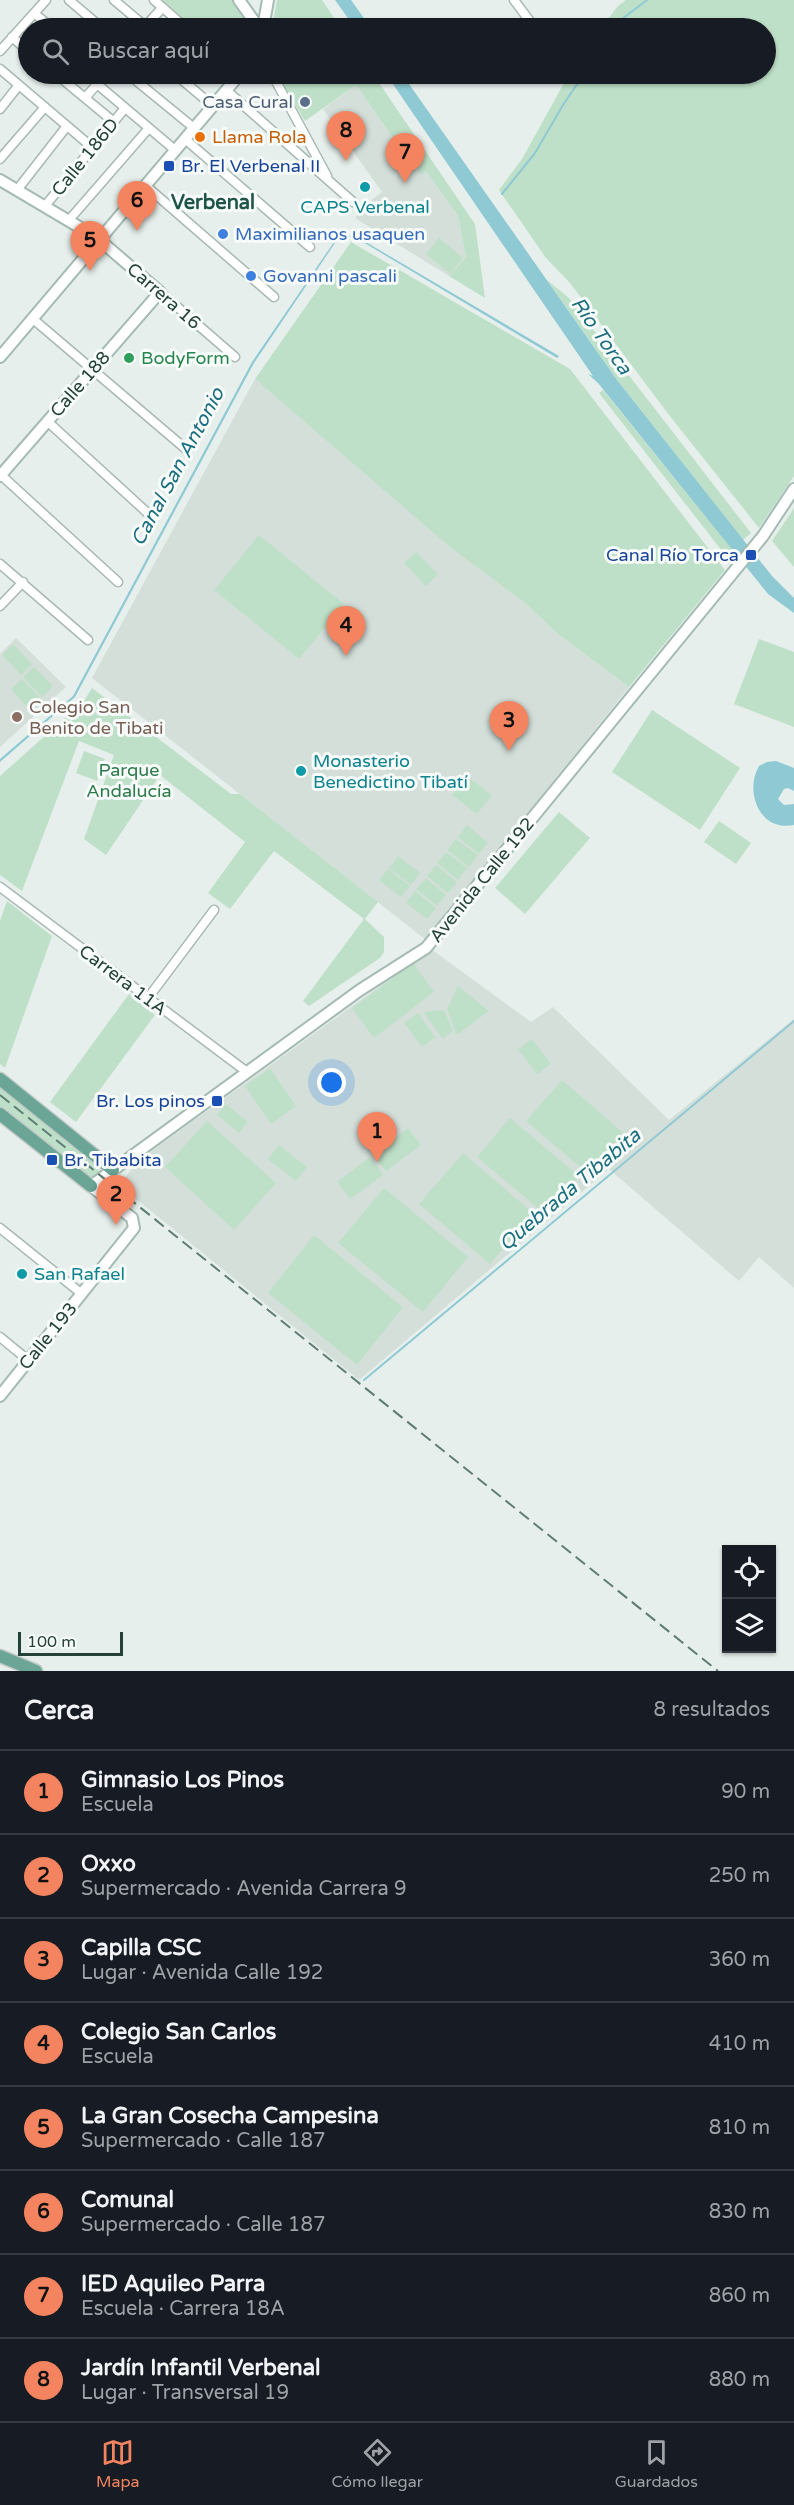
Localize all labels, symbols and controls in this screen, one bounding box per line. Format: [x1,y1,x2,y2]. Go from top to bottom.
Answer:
search box [18,18,776,84]
icon: search [39,35,72,68]
text: Buscar aquí [87,38,209,64]
place label: Casa Cural [202,91,293,113]
marker: Casa Cural [298,95,312,109]
pin: 8 [326,112,366,161]
street label: Calle 186D [47,114,123,200]
place label: Llama Rola [212,126,307,148]
marker: Llama Rola [193,130,207,144]
pin: 7 [386,134,424,183]
place label: Br. El Verbenal II [181,155,320,177]
marker: Br. El Verbenal II [162,159,176,173]
marker: CAPS Verbenal [358,180,372,194]
pin: 6 [118,182,156,231]
district label: Verbenal [171,191,255,215]
place label: CAPS Verbenal [300,196,430,218]
pin: 5 [70,222,110,271]
place label: Maximilianos usaquen [235,223,425,245]
marker: Maximilianos usaquen [216,227,230,241]
street label: Carrera 16 [123,258,205,334]
place label: Govanni pascali [263,265,397,287]
marker: Govanni pascali [244,269,258,283]
water label: Río Torca [566,293,637,380]
street label: Calle 188 [45,346,115,422]
place label: BodyForm [141,347,230,369]
marker: BodyForm [122,351,136,365]
water label: Canal San Antonio [126,383,230,550]
place label: Canal Río Torca [606,544,739,566]
marker: Canal Río Torca [744,548,758,562]
pin: 4 [326,606,366,656]
place label: Colegio San Benito de Tibati [29,696,164,739]
pin: 3 [490,702,528,751]
marker: Colegio San Benito de Tibati [10,710,24,724]
place label: Monasterio Benedictino Tibatí [313,750,468,793]
park label: Parque Andalucía [86,759,172,802]
marker: Monasterio Benedictino Tibatí [294,764,308,778]
street label: Avenida Calle 192 [425,813,539,947]
street label: Carrera 11A [75,940,171,1020]
your location [317,1068,346,1097]
place label: Br. Los pinos [96,1090,205,1112]
marker: Br. Los pinos [210,1094,224,1108]
pin: 1 [358,1112,397,1162]
water label: Quebrada Tibabita [494,1123,646,1256]
place label: Br. Tibabita [64,1149,162,1171]
marker: Br. Tibabita [45,1153,59,1167]
pin: 2 [96,1176,136,1225]
place label: San Rafael [34,1263,125,1285]
marker: San Rafael [15,1267,29,1281]
street label: Calle 193 [14,1298,82,1374]
map controls [722,1545,776,1653]
button: locate [722,1545,776,1599]
button: layers [722,1599,776,1653]
scale bar [18,1629,123,1656]
text: 100 m [27,1632,76,1652]
text: Cerca [24,1695,94,1726]
text: 8 resultados [654,1698,770,1722]
text: Gimnasio Los Pinos [81,1767,284,1793]
text: 1 [37,1780,50,1804]
text: 90 m [721,1780,770,1804]
text: Escuela [81,1793,154,1817]
text: Oxxo [81,1851,136,1877]
text: 2 [37,1864,50,1888]
text: 250 m [709,1864,770,1888]
text: Supermercado · Avenida Carrera 9 [81,1877,407,1901]
text: Capilla CSC [81,1935,201,1961]
text: 3 [37,1948,50,1972]
text: 360 m [709,1948,770,1972]
text: Lugar · Avenida Calle 192 [81,1961,323,1985]
text: Colegio San Carlos [81,2019,276,2045]
text: 4 [37,2032,50,2056]
text: 410 m [709,2032,770,2056]
text: Escuela [81,2045,154,2069]
text: La Gran Cosecha Campesina [81,2103,379,2129]
text: 5 [37,2116,50,2140]
text: 810 m [709,2116,770,2140]
text: Supermercado · Calle 187 [81,2129,326,2153]
text: Comunal [81,2187,174,2213]
text: 6 [37,2200,50,2224]
text: 830 m [709,2200,770,2224]
text: Supermercado · Calle 187 [81,2213,326,2237]
text: IED Aquileo Parra [81,2271,265,2297]
text: 7 [37,2284,50,2308]
text: 860 m [709,2284,770,2308]
text: Escuela · Carrera 18A [81,2297,285,2321]
text: Jardín Infantil Verbenal [81,2355,321,2381]
text: 8 [37,2368,50,2392]
text: 880 m [709,2368,770,2392]
text: Lugar · Transversal 19 [81,2381,289,2405]
tab: Mapa [96,2436,139,2492]
tab: Cómo llegar [331,2436,423,2492]
tab: Guardados [615,2436,698,2492]

